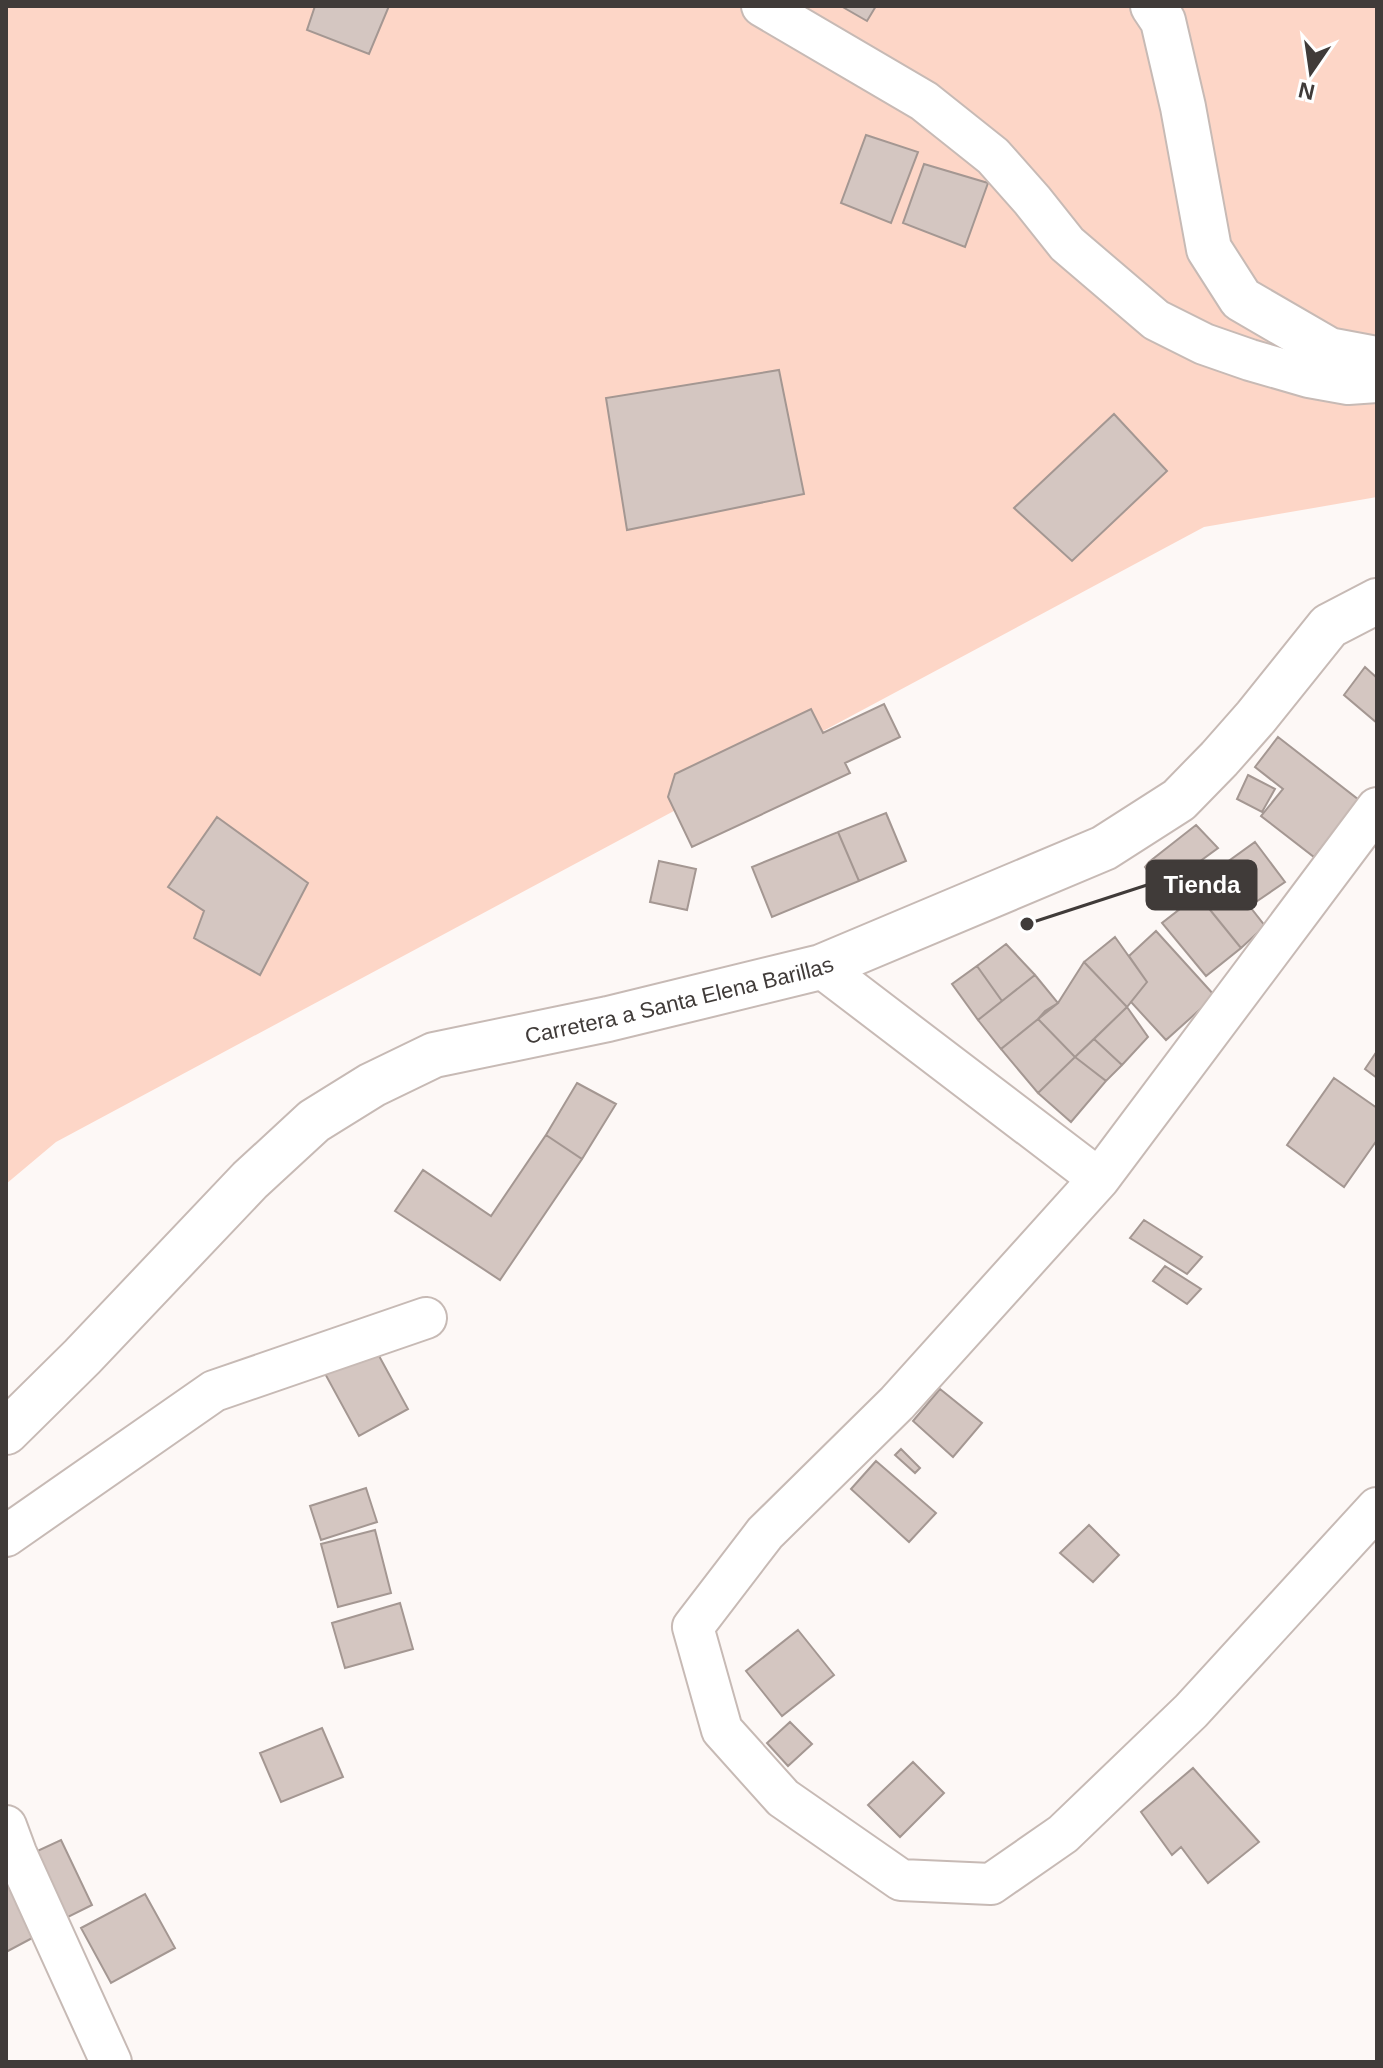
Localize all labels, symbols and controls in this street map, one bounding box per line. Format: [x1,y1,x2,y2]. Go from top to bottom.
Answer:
north arrow [1271,32,1351,112]
text: N [1296,77,1317,105]
callout: Tienda [1147,861,1256,909]
text: Tienda [1164,871,1241,898]
street label: Carretera a Santa Elena Barillas [523,951,837,1048]

